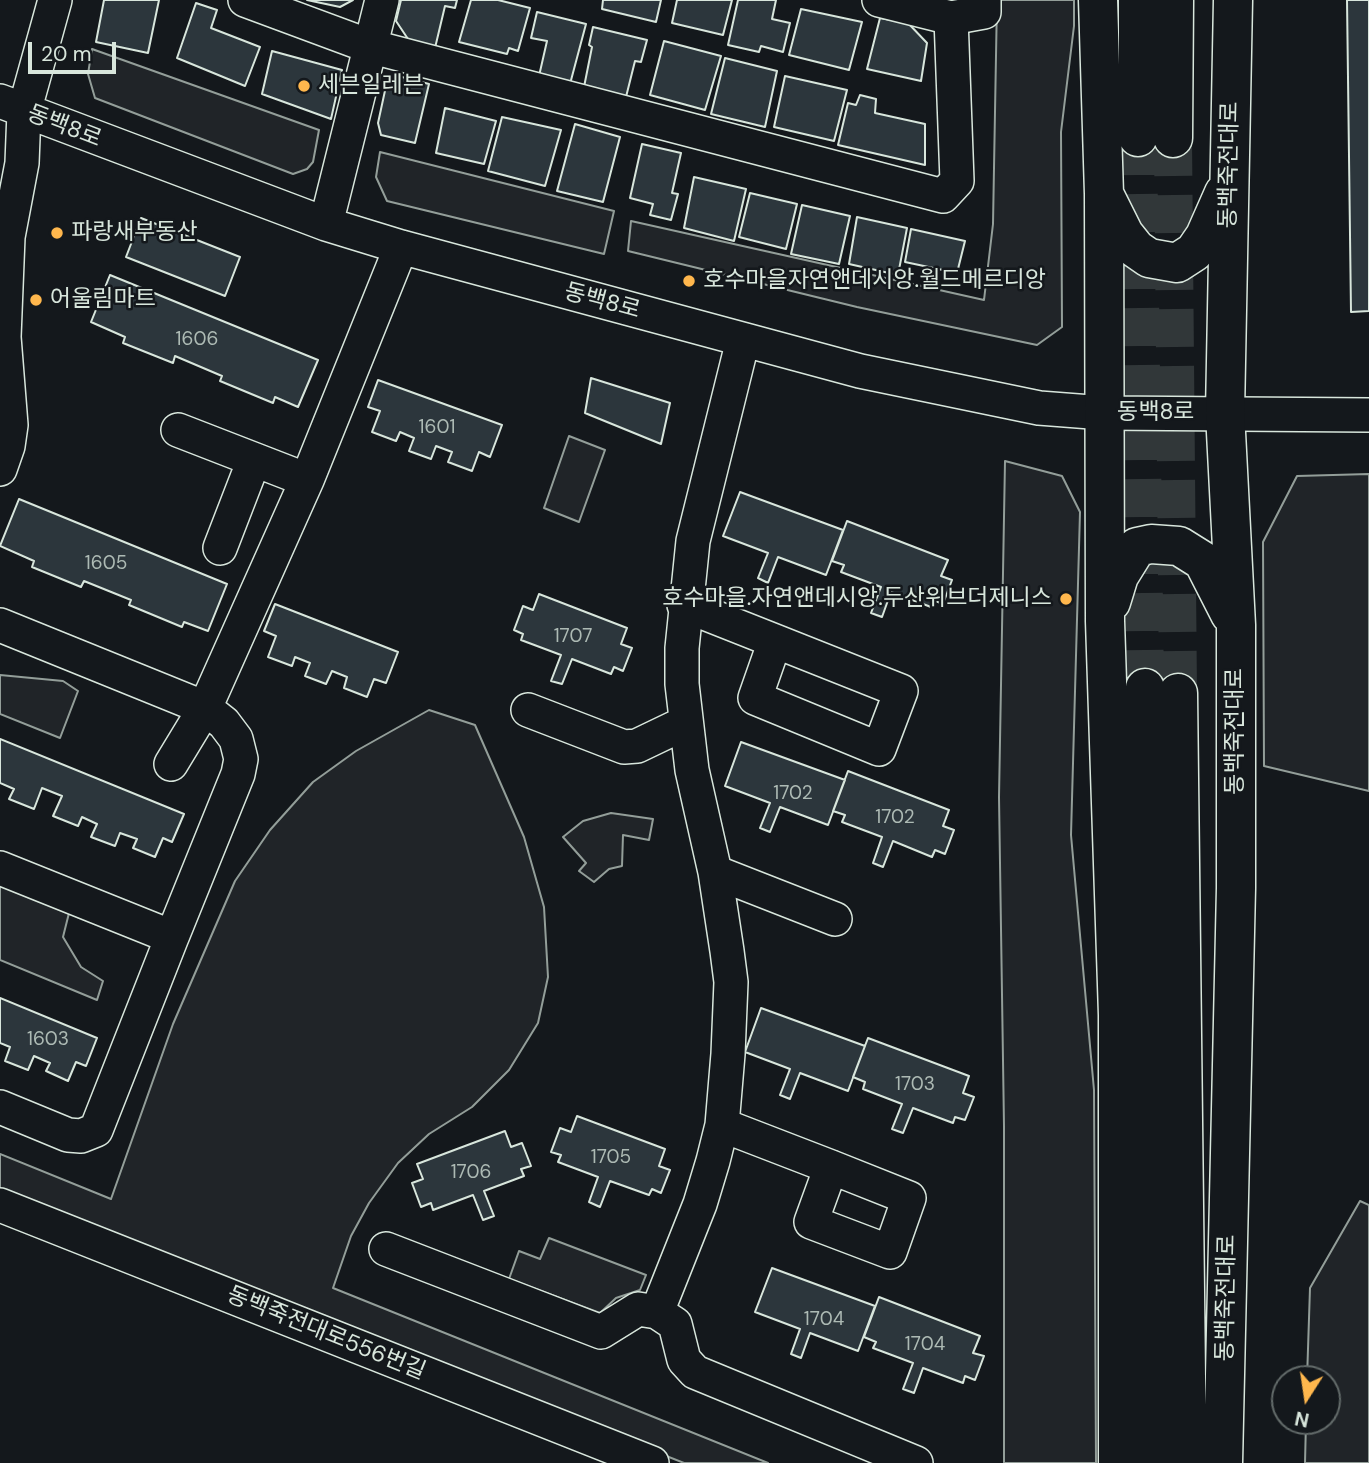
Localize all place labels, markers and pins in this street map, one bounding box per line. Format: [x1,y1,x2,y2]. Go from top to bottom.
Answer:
place label: 세븐일레븐 [318,72,424,100]
marker: 세븐일레븐 [296,78,312,94]
place label: 파랑새부동산 [71,219,198,247]
marker: 파랑새부동산 [49,225,65,241]
place label: 호수마을자연앤데시앙.월드메르디앙 [703,267,1046,295]
marker: 호수마을자연앤데시앙.월드메르디앙 [681,273,697,289]
place label: 어울림마트 [50,286,156,314]
marker: 어울림마트 [28,292,44,308]
place label: 호수마을.자연앤데시앙.두산위브더제니스 [662,585,1052,613]
marker: 호수마을.자연앤데시앙.두산위브더제니스 [1058,591,1074,607]

